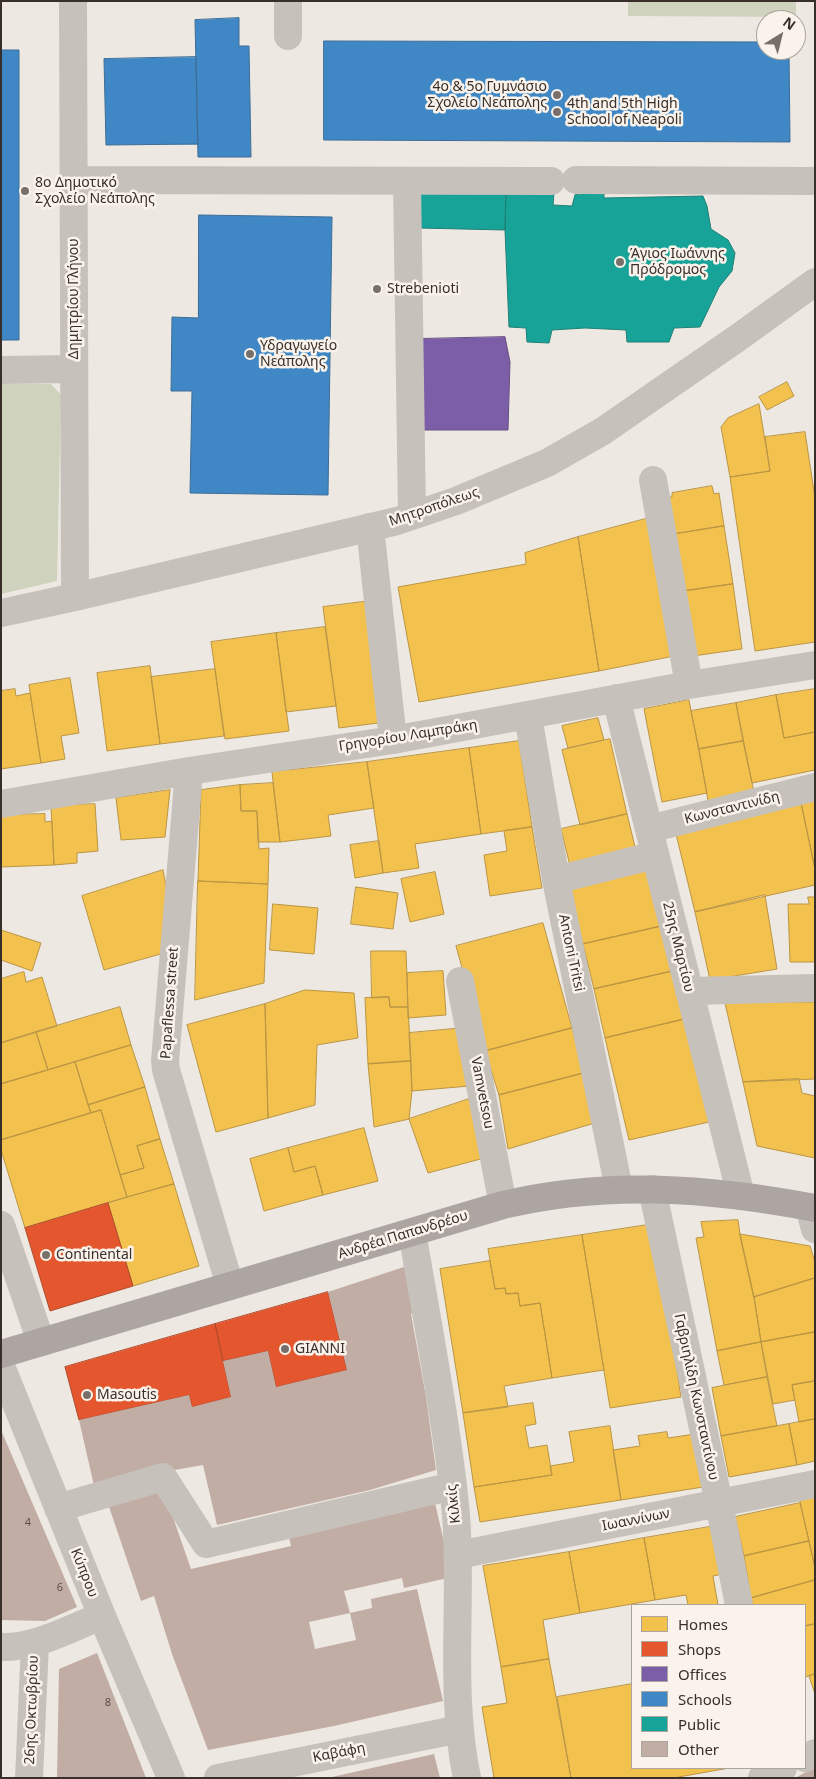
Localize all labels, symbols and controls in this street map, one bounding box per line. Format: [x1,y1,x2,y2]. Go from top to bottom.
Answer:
north arrow [756,10,806,60]
text: N [779,12,800,34]
place label: 4ο & 5ο Γυμνάσιο Σχολείο Νεάπολης [427,79,547,111]
marker: 4ο & 5ο Γυμνάσιο Σχολείο Νεάπολης [551,89,563,101]
place label: 4th and 5th High School of Neapoli [567,96,682,128]
marker: 4th and 5th High School of Neapoli [551,106,563,118]
place label: 8ο Δημοτικό Σχολείο Νεάπολης [35,175,155,208]
marker: 8ο Δημοτικό Σχολείο Νεάπολης [19,185,31,197]
street label: Δημητρίου Γλήνου [66,238,82,360]
place label: Άγιος Ιωάννης Πρόδρομος [630,246,725,278]
marker: Άγιος Ιωάννης Πρόδρομος [614,256,626,268]
place label: Strebenioti [387,281,459,297]
marker: Strebenioti [371,283,383,295]
place label: Υδραγωγείο Νεάπολης [260,338,337,371]
marker: Υδραγωγείο Νεάπολης [244,348,256,360]
street label: Μητροπόλεως [387,484,481,530]
street label: Γρηγορίου Λαμπράκη [338,717,478,755]
street label: Κωνσταντινίδη [683,788,781,828]
street label: 25ης Μαρτίου [659,900,697,994]
street label: Antoni Tritsi [555,913,587,993]
street label: Papaflessa street [158,946,182,1060]
street label: Vamvetsou [467,1056,497,1130]
street label: Ανδρέα Παπανδρέου [336,1207,470,1263]
place label: Continental [56,1247,132,1263]
marker: Continental [40,1249,52,1261]
street label: Γαβριηλίδη Κωνσταντίνου [670,1312,722,1482]
place label: GIANNI [295,1341,345,1357]
marker: GIANNI [279,1343,291,1355]
place label: Masoutis [97,1387,157,1403]
marker: Masoutis [81,1389,93,1401]
street label: Κιλκίς [444,1484,464,1524]
street label: Ιωαννίνων [601,1505,671,1535]
house number: 4 [25,1516,31,1530]
street label: Κύπρου [67,1546,101,1600]
house number: 6 [57,1581,63,1595]
legend [631,1604,806,1769]
text: Homes [678,1614,728,1634]
text: Shops [678,1639,721,1659]
street label: 26ης Οκτωβρίου [22,1655,42,1765]
text: Offices [678,1664,727,1684]
text: Schools [678,1689,732,1709]
house number: 8 [105,1696,111,1710]
text: Public [678,1714,721,1734]
text: Other [678,1739,719,1759]
street label: Καβάφη [311,1740,367,1766]

